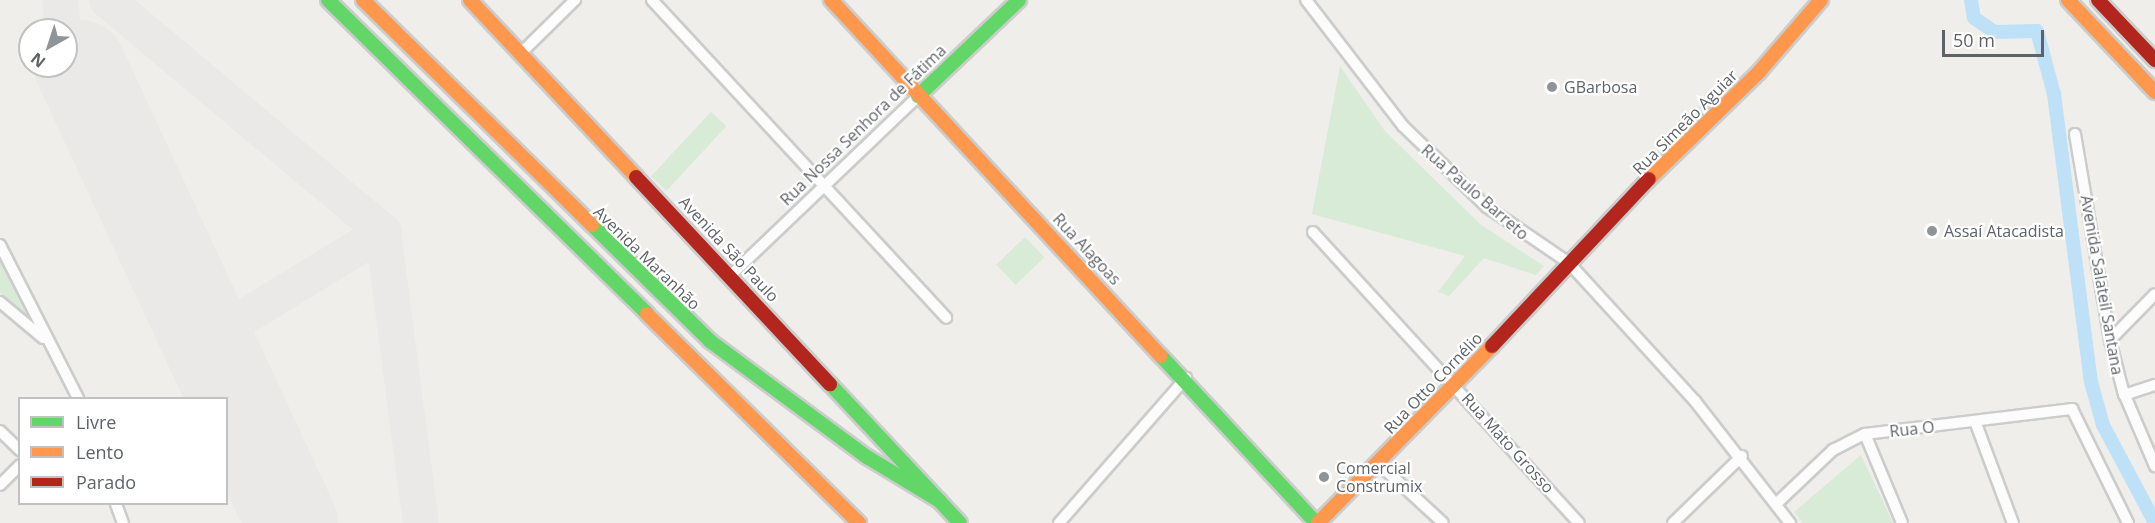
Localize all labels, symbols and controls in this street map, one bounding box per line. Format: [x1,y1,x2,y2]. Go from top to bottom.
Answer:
north arrow [18,18,78,78]
scale bar [1945,18,2047,56]
text: 50 m [1953,28,1995,52]
street label: Rua Nossa Senhora de Fátima [776,41,950,209]
text: N [26,48,50,73]
street label: Rua Simeão Aguiar [1629,66,1741,178]
place label: GBarbosa [1564,77,1637,97]
marker: GBarbosa [1545,80,1559,94]
street label: Rua Paulo Barreto [1418,140,1532,244]
street label: Avenida São Paulo [675,192,783,306]
street label: Avenida Salateil Santana [2077,194,2127,376]
street label: Avenida Maranhão [590,202,704,314]
street label: Rua Alagoas [1049,209,1125,289]
place label: Assaí Atacadista [1944,221,2064,241]
marker: Assaí Atacadista [1925,224,1939,238]
street label: Rua Otto Cornélio [1380,328,1486,438]
street label: Rua Mato Grosso [1458,389,1558,497]
legend [18,397,228,505]
text: Livre [76,410,116,434]
street label: Rua O [1889,417,1935,441]
text: Lento [76,440,124,464]
place label: Comercial Construmix [1336,458,1422,496]
text: Parado [76,470,136,494]
marker: Comercial Construmix [1317,470,1331,484]

